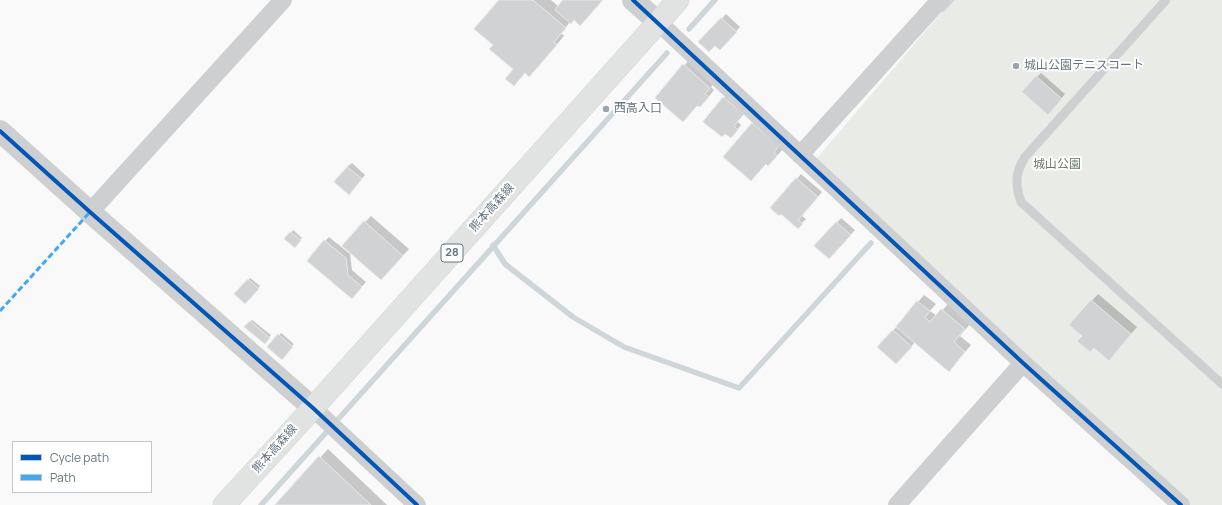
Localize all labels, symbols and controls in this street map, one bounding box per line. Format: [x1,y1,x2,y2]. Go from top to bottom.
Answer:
place label: 城山公園テニスコート [1024,59,1144,73]
marker: 城山公園テニスコート [1011,61,1021,71]
place label: 西高入口 [614,102,662,116]
marker: 西高入口 [601,104,611,114]
park label: 城山公園 [1033,158,1081,172]
street label: 熊本高森線 [467,181,517,235]
road number: 28 [441,244,463,262]
street label: 熊本高森線 [250,422,300,476]
legend [12,441,152,493]
text: Cycle path [50,449,109,466]
text: Path [50,469,76,486]

